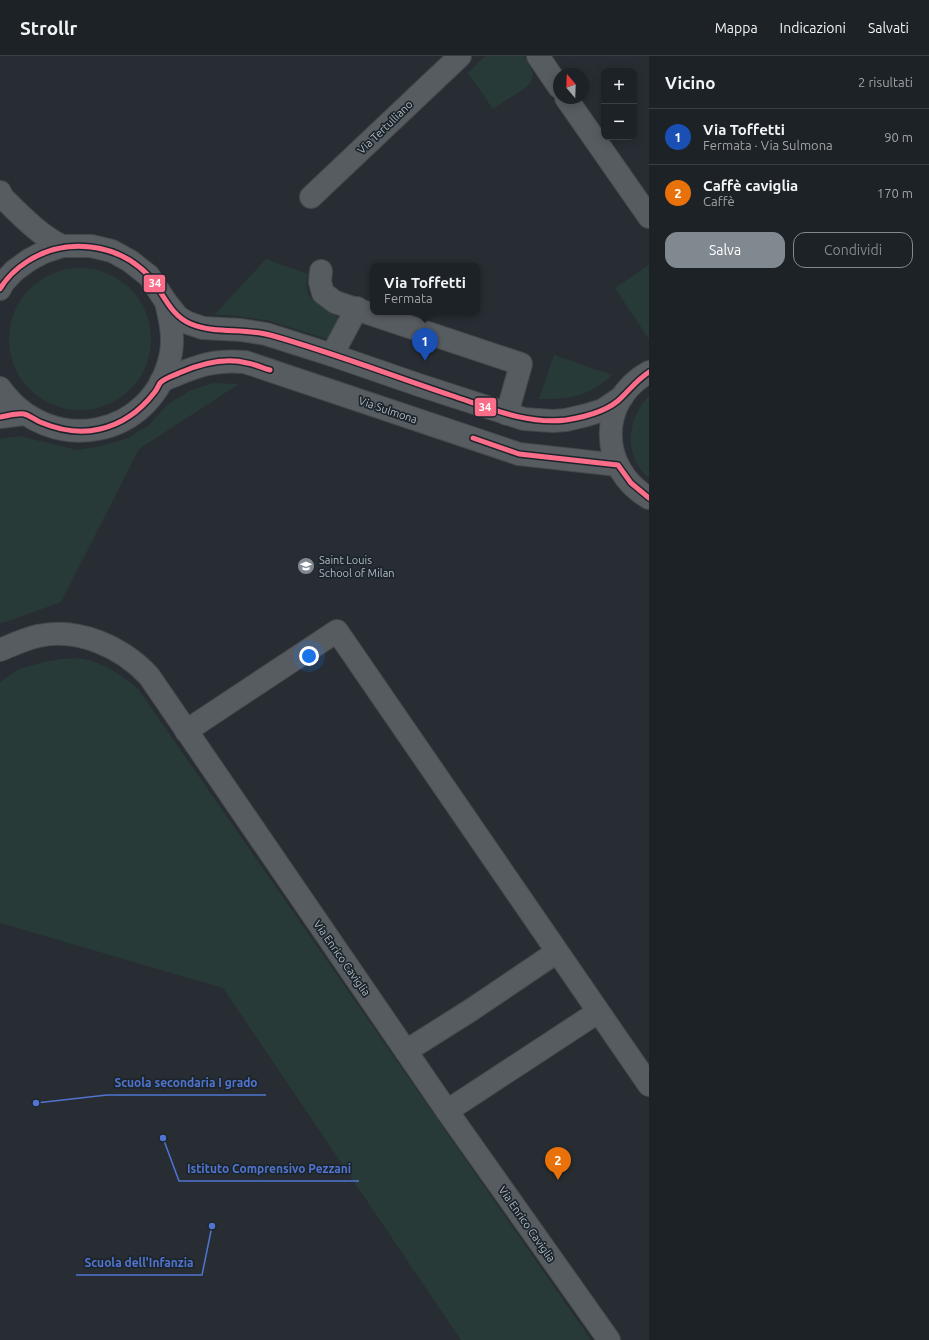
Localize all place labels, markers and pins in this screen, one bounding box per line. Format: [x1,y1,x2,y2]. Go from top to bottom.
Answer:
pin: 1 [412,328,438,361]
place label: Saint Louis School of Milan [319,554,395,579]
school or university icon: Saint Louis School of Milan [296,556,316,576]
callout: Scuola secondaria I grado [107,1071,266,1095]
pin: 2 [545,1147,571,1180]
callout: Istituto Comprensivo Pezzani [179,1157,359,1181]
callout: Scuola dell'Infanzia [76,1251,202,1275]

